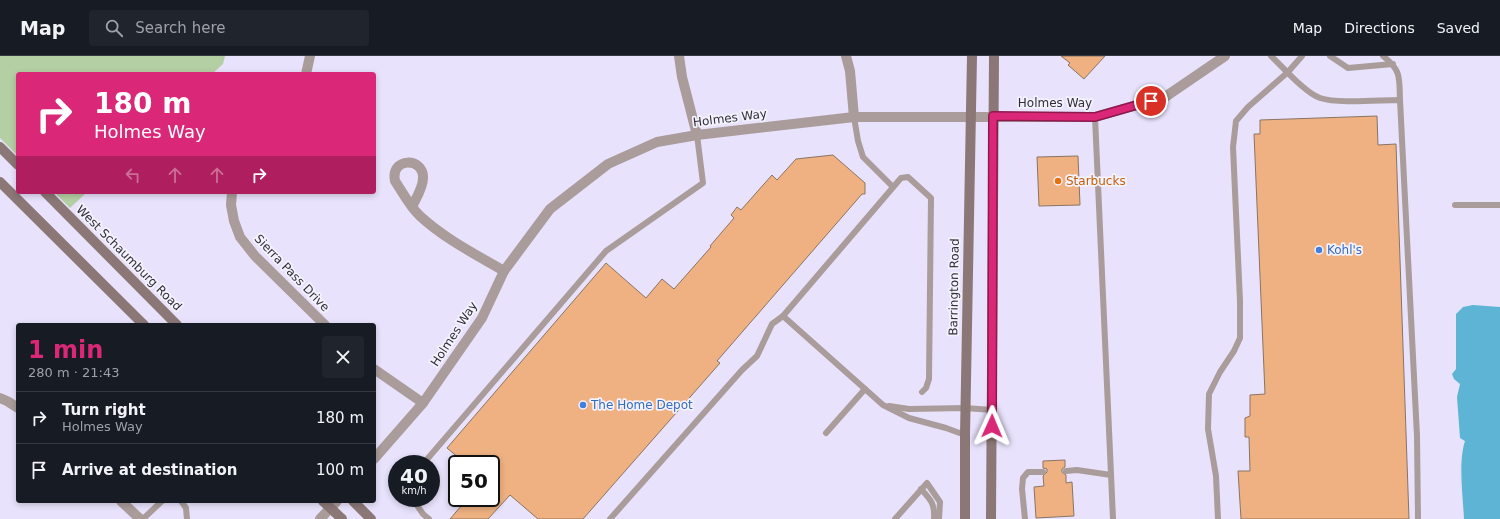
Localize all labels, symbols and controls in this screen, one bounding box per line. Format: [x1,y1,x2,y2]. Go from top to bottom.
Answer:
search box [89,10,369,46]
text: Map [20,17,65,39]
icon: search [103,17,125,39]
text: Search here [135,19,225,37]
text: Map [1293,20,1322,36]
text: Directions [1344,20,1415,36]
text: Saved [1437,20,1480,36]
pin [1134,84,1168,118]
text: 180 m [94,87,191,120]
icon: right [28,88,80,140]
icon: arrive [1140,90,1162,112]
street label: Holmes Way [1018,96,1092,110]
street label: Holmes Way [692,107,768,129]
text: Holmes Way [94,121,206,142]
icon: left [122,164,144,186]
icon: ahead [164,164,186,186]
icon: ahead [206,164,228,186]
icon: right [248,164,270,186]
place label: Starbucks [1066,174,1126,188]
marker: Starbucks [1053,176,1063,186]
street label: West Schaumburg Road [73,202,185,314]
street label: Sierra Pass Drive [252,232,332,314]
street label: Barrington Road [946,238,962,336]
place label: Kohl's [1327,243,1362,257]
marker: Kohl's [1314,245,1324,255]
street label: Holmes Way [428,299,480,369]
text: 1 min [28,336,103,364]
button: close [322,336,364,378]
text: 280 m · 21:43 [28,365,119,380]
place label: The Home Depot [590,398,693,412]
marker: The Home Depot [578,400,588,410]
text: Turn right [62,401,146,419]
position arrow [971,405,1013,447]
icon: right [28,407,50,429]
text: 180 m [316,409,364,427]
text: Holmes Way [62,419,143,434]
speed limit sign: 50 [448,455,500,507]
icon: arrive [28,459,50,481]
text: Arrive at destination [62,461,237,479]
text: 100 m [316,461,364,479]
text: 40 [400,464,428,488]
text: km/h [401,485,427,496]

